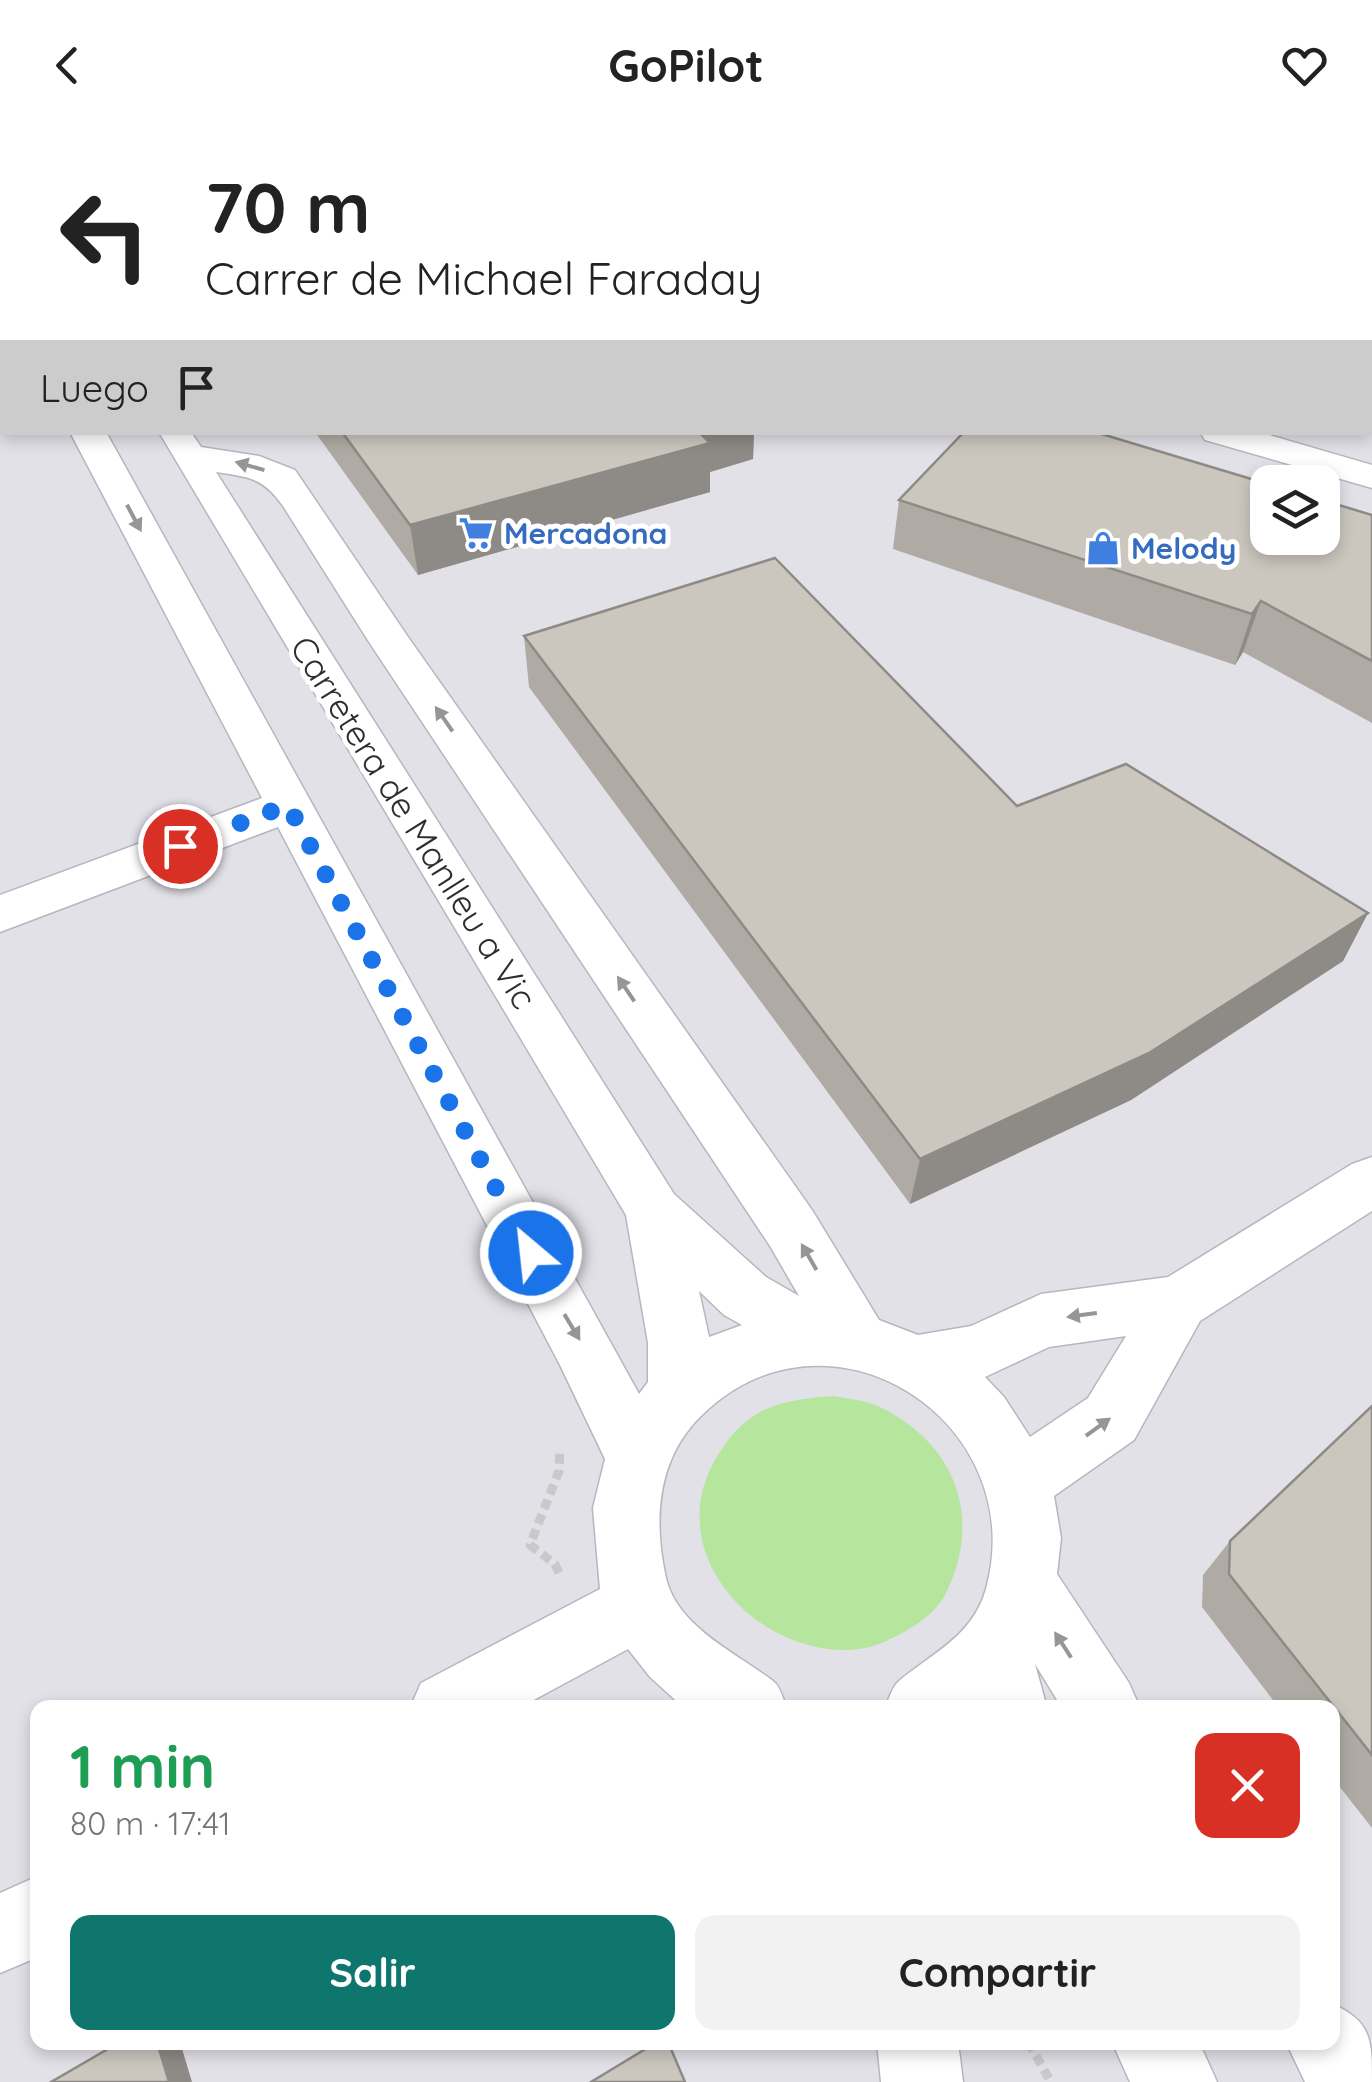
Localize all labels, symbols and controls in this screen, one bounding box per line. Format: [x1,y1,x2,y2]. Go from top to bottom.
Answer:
text: GoPilot [608,37,764,93]
icon: back [40,38,95,93]
icon: heart [1277,38,1332,93]
text: 70 m [205,163,371,251]
icon: left [40,170,170,300]
text: Carrer de Michael Faraday [205,250,762,306]
icon: arrive [169,360,224,415]
text: Luego [40,364,149,412]
one-way arrow [234,458,265,473]
map controls [1250,465,1340,555]
button: layers [1250,465,1340,555]
one-way arrow [125,504,142,533]
supermarket icon: Mercadona [457,514,495,552]
place label: Mercadona [504,514,667,552]
shop icon: Melody [1084,529,1122,567]
place label: Melody [1131,529,1236,567]
street label: Carretera de Manlleu a Vic [281,628,547,1016]
one-way arrow [435,706,455,732]
pin [138,804,223,889]
icon: arrive [153,819,208,874]
one-way arrow [617,975,635,1002]
position arrow [479,1201,583,1305]
one-way arrow [800,1243,818,1271]
one-way arrow [1066,1308,1097,1324]
one-way arrow [563,1313,580,1341]
one-way arrow [1084,1418,1111,1437]
one-way arrow [1054,1632,1072,1659]
text: 1 min [70,1728,215,1803]
button: close [1195,1733,1300,1838]
text: 80 m · 17:41 [70,1803,231,1843]
button: Salir [70,1915,675,2030]
button: Compartir [695,1915,1300,2030]

